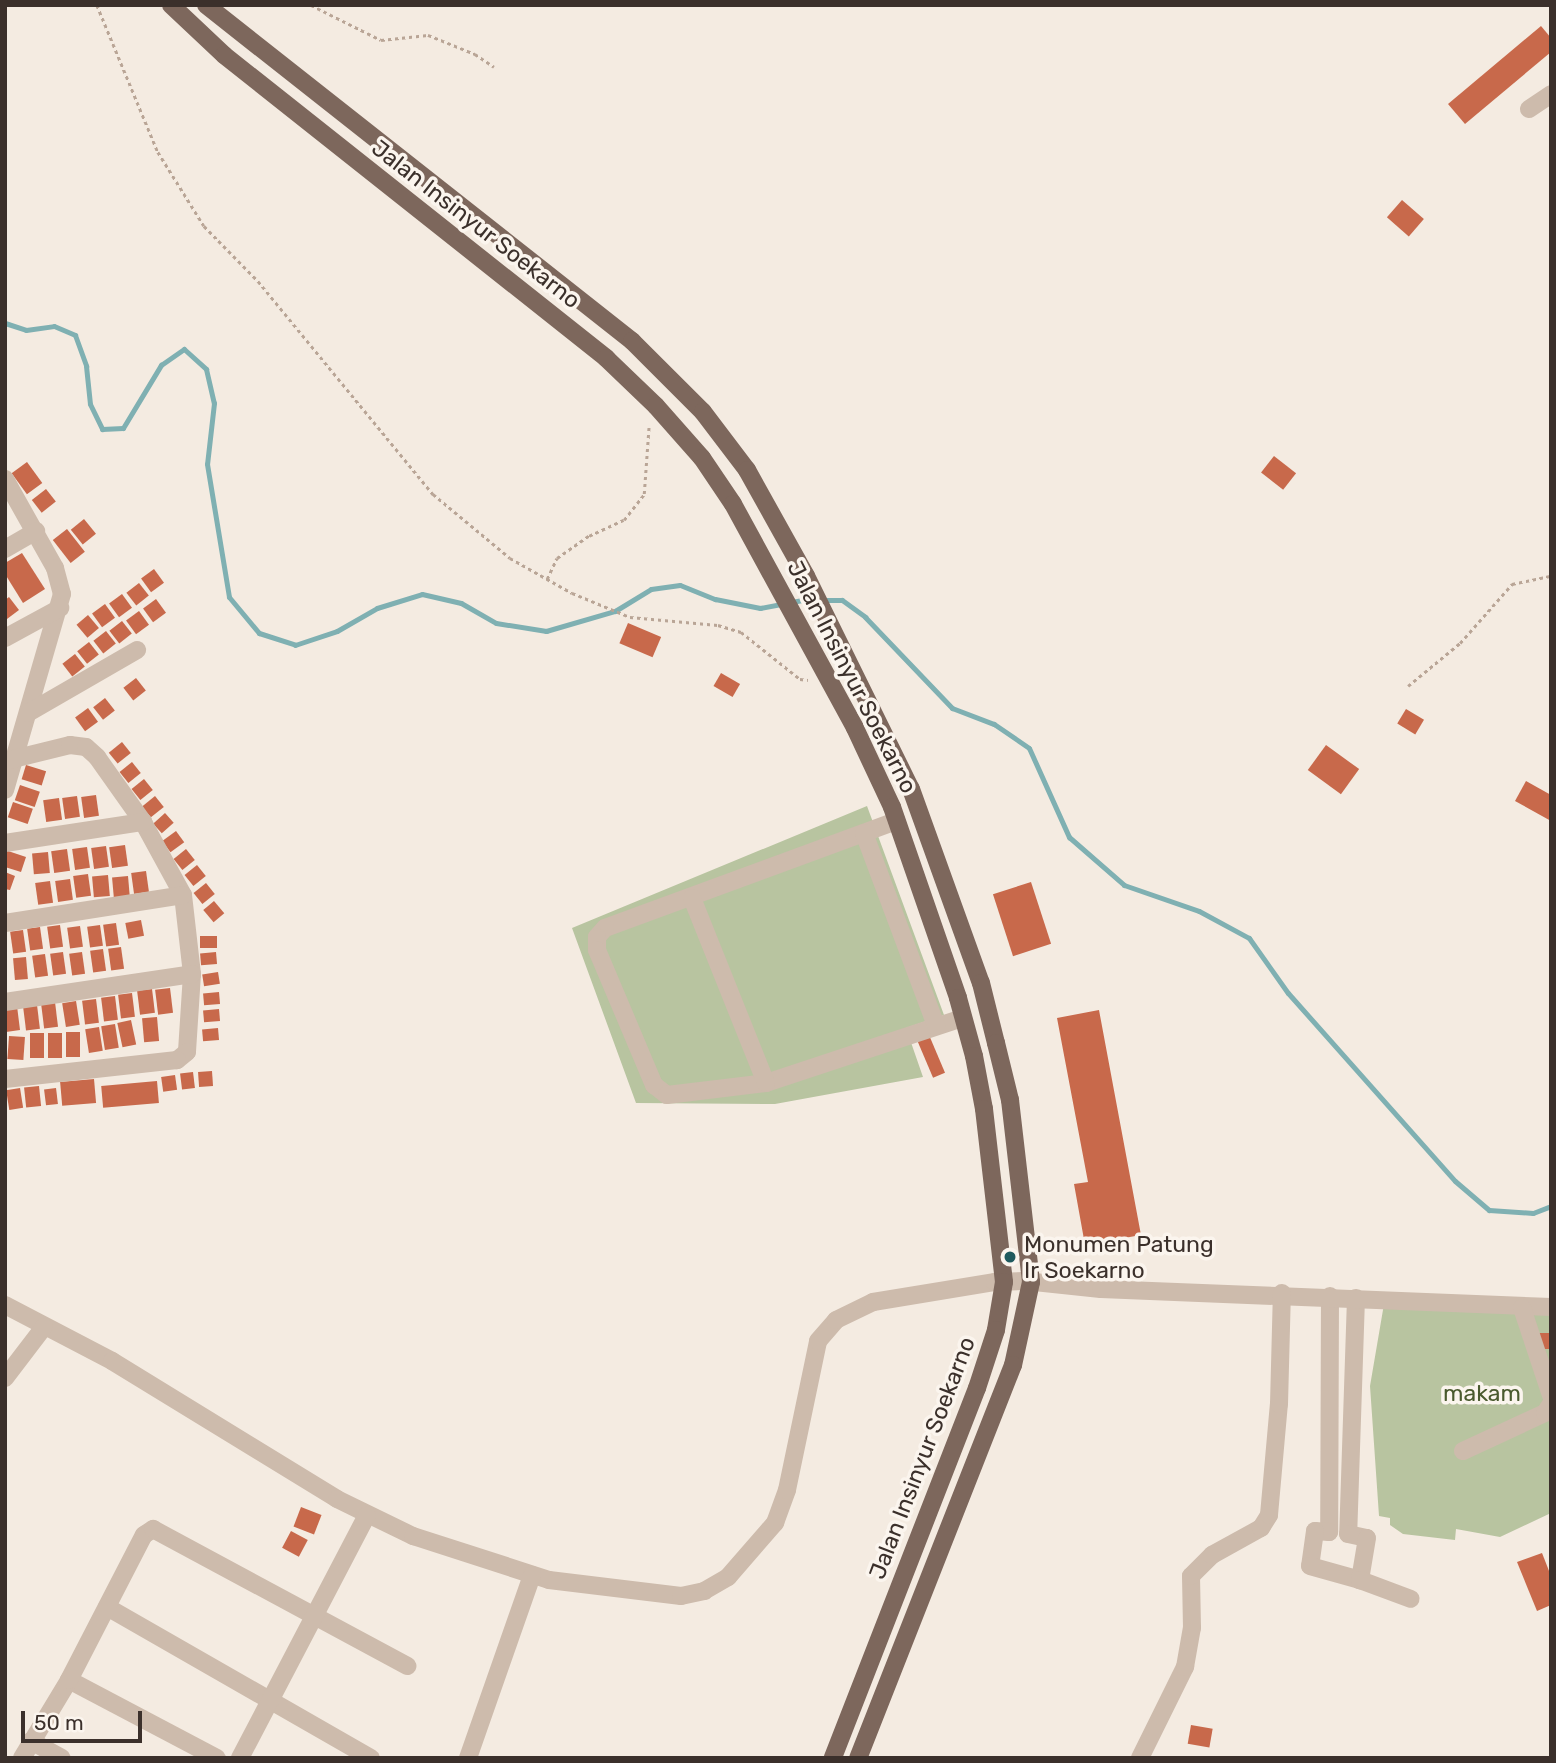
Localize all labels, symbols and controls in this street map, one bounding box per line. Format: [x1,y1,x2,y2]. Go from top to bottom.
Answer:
street label: Jalan Insinyur Soekarno [366,134,586,314]
street label: Jalan Insinyur Soekarno [781,556,923,798]
place label: Monumen Patung Ir Soekarno [1024,1230,1214,1284]
marker: Monumen Patung Ir Soekarno [1002,1249,1018,1265]
street label: Jalan Insinyur Soekarno [863,1333,981,1583]
park label: makam [1443,1379,1521,1407]
scale bar [24,1696,145,1740]
text: 50 m [34,1710,84,1735]

